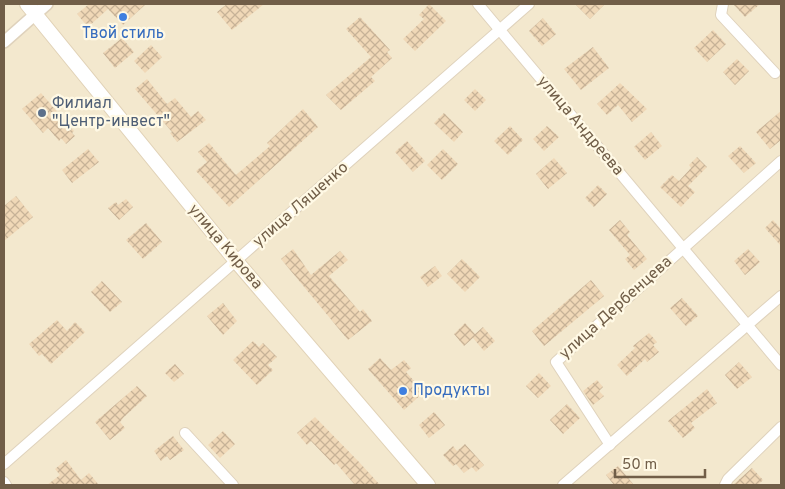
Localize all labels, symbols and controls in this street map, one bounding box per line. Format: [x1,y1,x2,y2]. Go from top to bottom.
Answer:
marker: Твой стиль [117,11,129,23]
place label: Твой стиль [82,24,164,44]
street label: улица Андреева [532,72,628,180]
place label: Филиал "Центр-инвест" [52,94,170,132]
marker: Филиал "Центр-инвест" [36,107,48,119]
street label: улица Ляшенко [249,158,353,252]
street label: улица Кирова [183,200,267,294]
street label: улица Дербенцева [555,252,677,364]
place label: Продукты [413,381,490,401]
marker: Продукты [397,385,409,397]
scale bar [615,446,705,478]
text: 50 m [622,456,657,475]

